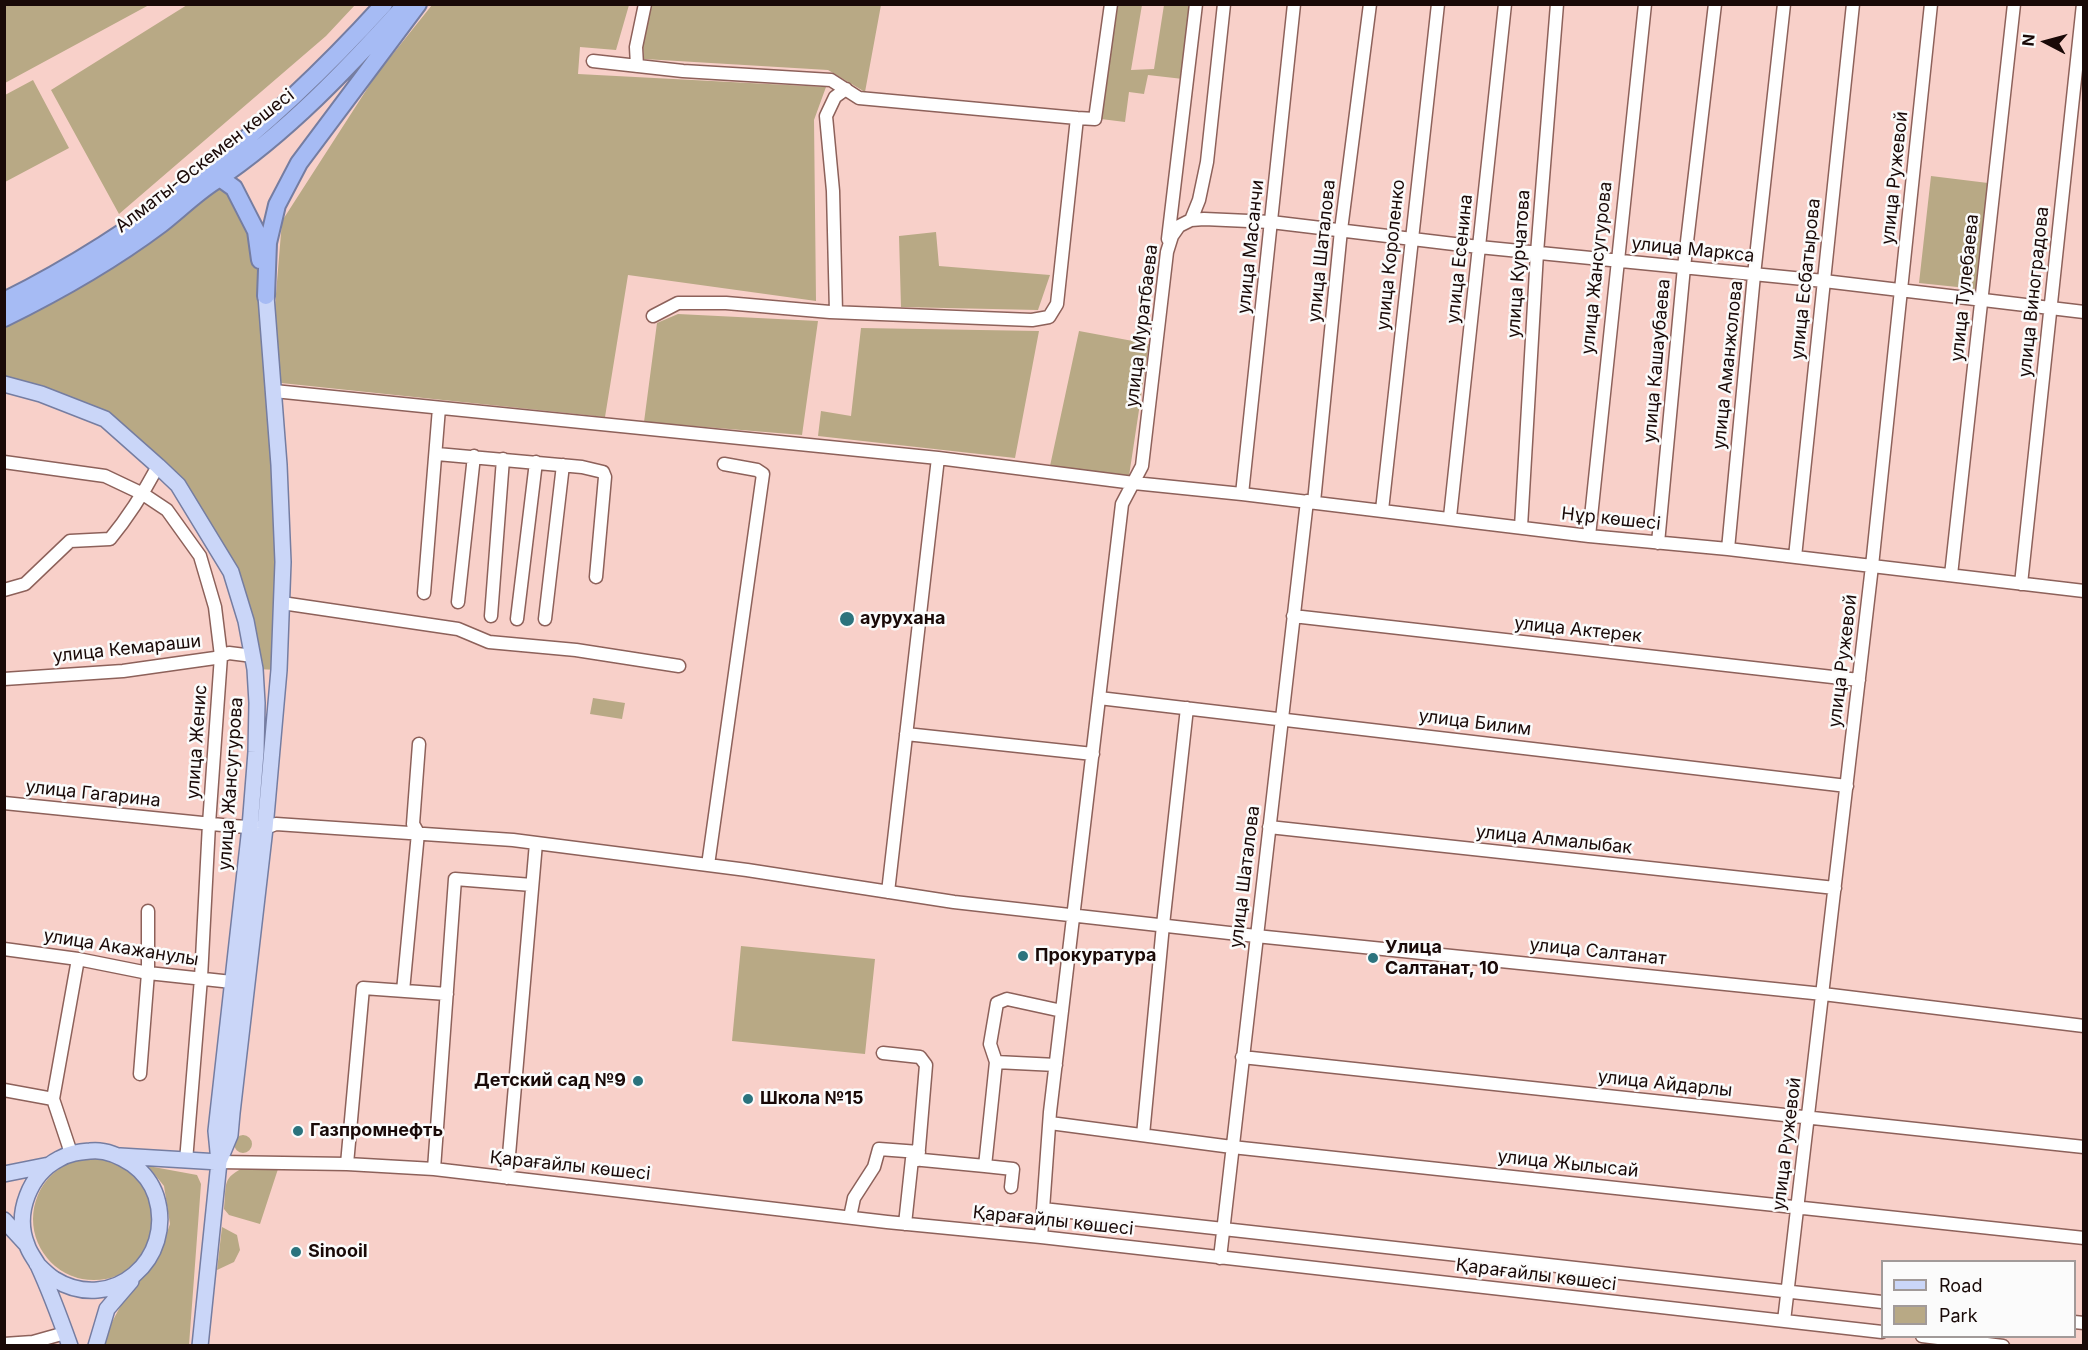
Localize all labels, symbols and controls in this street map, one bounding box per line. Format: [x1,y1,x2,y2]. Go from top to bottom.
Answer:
north arrow [2016,12,2076,72]
text: N [2018,33,2039,47]
street label: Алматы-Өскемен көшесі [111,84,299,238]
street label: улица Ружевой [1877,110,1913,246]
street label: улица Короленко [1372,178,1410,332]
street label: улица Масанчи [1233,179,1269,315]
street label: улица Шаталова [1304,179,1340,323]
street label: улица Жансугурова [1577,181,1617,355]
street label: улица Курчатова [1503,189,1535,339]
street label: улица Есенина [1442,193,1478,325]
street label: улица Есбатырова [1787,197,1825,361]
street label: улица Виноградова [2014,205,2054,379]
street label: улица Тулебаева [1947,213,1983,363]
street label: улица Маркса [1630,233,1756,267]
street label: улица Муратбаева [1121,243,1163,409]
street label: улица Кашаубаева [1639,278,1675,444]
street label: улица Аманжолова [1708,280,1748,450]
street label: Нұр көшесі [1560,503,1662,535]
street label: улица Ружевой [1824,593,1862,729]
place label: аурухана [860,608,945,630]
marker: аурухана [838,610,856,628]
street label: улица Актерек [1513,613,1643,647]
street label: улица Кемараши [52,630,202,668]
street label: улица Женис [182,684,212,800]
street label: улица Жансугурова [214,697,248,871]
street label: улица Билим [1417,705,1533,741]
street label: улица Гагарина [24,776,162,812]
street label: улица Шаталова [1226,804,1264,950]
street label: улица Алмалыбак [1475,821,1633,859]
street label: улица Акажанулы [42,925,200,971]
street label: улица Салтанат [1529,934,1667,970]
place label: Улица Салтанат, 10 [1385,937,1499,980]
place label: Прокуратура [1035,945,1157,967]
marker: Прокуратура [1016,949,1030,963]
marker: Улица Салтанат, 10 [1366,951,1380,965]
street label: улица Айдарлы [1597,1066,1733,1102]
place label: Детский сад №9 [474,1070,626,1092]
marker: Детский сад №9 [631,1074,645,1088]
street label: улица Ружевой [1768,1076,1806,1212]
place label: Школа №15 [760,1088,864,1110]
marker: Школа №15 [741,1092,755,1106]
place label: Газпромнефть [310,1120,443,1142]
marker: Газпромнефть [291,1124,305,1138]
street label: улица Жылысай [1496,1146,1640,1182]
street label: Қарағайлы көшесі [489,1147,651,1185]
street label: Қарағайлы көшесі [972,1202,1134,1240]
place label: Sinooil [308,1241,368,1263]
marker: Sinooil [289,1245,303,1259]
street label: Қарағайлы көшесі [1455,1254,1617,1296]
legend [1881,1260,2076,1338]
text: Road [1939,1275,1982,1296]
text: Park [1939,1305,1978,1326]

